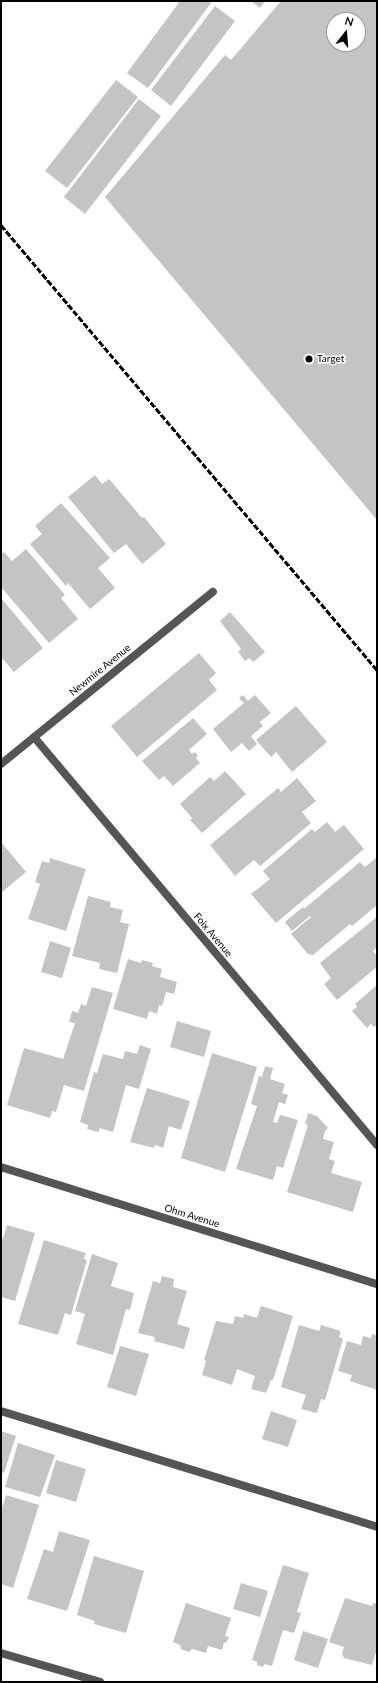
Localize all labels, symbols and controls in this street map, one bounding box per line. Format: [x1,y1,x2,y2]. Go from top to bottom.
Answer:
north arrow [326,12,366,52]
text: N [343,14,355,28]
place label: Target [317,353,344,365]
marker: Target [304,354,314,364]
street label: Newmire Avenue [67,642,133,698]
street label: Foix Avenue [191,910,235,960]
street label: Ohm Avenue [163,1202,221,1230]

